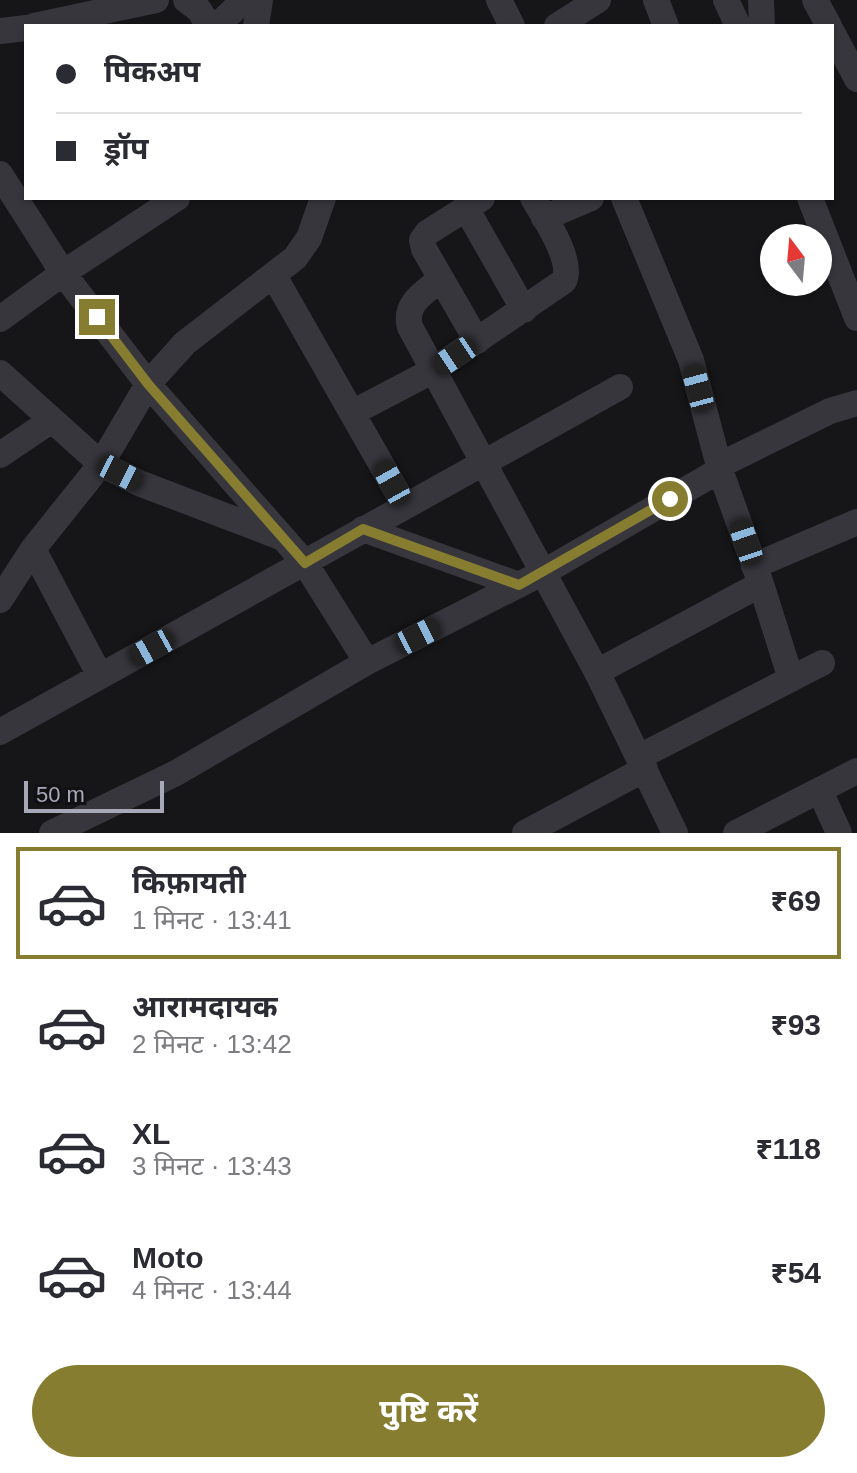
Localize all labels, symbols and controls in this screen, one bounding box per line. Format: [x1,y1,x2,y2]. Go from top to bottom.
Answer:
text: पिकअप [104,55,200,88]
text: ड्रॉप [104,132,148,165]
north arrow [760,224,832,296]
map controls [760,224,832,296]
route end [79,299,115,335]
car [428,333,482,379]
car [680,362,716,414]
car [93,451,147,495]
car [370,456,414,510]
route start [652,481,688,517]
car [727,515,765,569]
car [391,614,445,658]
car [125,626,179,670]
scale bar [24,777,164,813]
text: 50 m [36,782,85,807]
text: किफ़ायती [132,866,246,899]
icon: car [36,867,108,939]
text: ₹69 [770,884,821,917]
text: 1 मिनट · 13:41 [132,905,292,935]
text: आरामदायक [132,990,278,1023]
icon: car [36,991,108,1063]
text: ₹93 [770,1008,821,1041]
text: 2 मिनट · 13:42 [132,1029,292,1059]
icon: car [36,1115,108,1187]
text: XL [132,1117,170,1150]
text: ₹118 [755,1132,821,1165]
text: 3 मिनट · 13:43 [132,1151,292,1181]
icon: car [36,1239,108,1311]
text: Moto [132,1241,204,1274]
text: ₹54 [770,1256,821,1289]
text: 4 मिनट · 13:44 [132,1275,292,1305]
button: पुष्टि करें [32,1365,825,1457]

